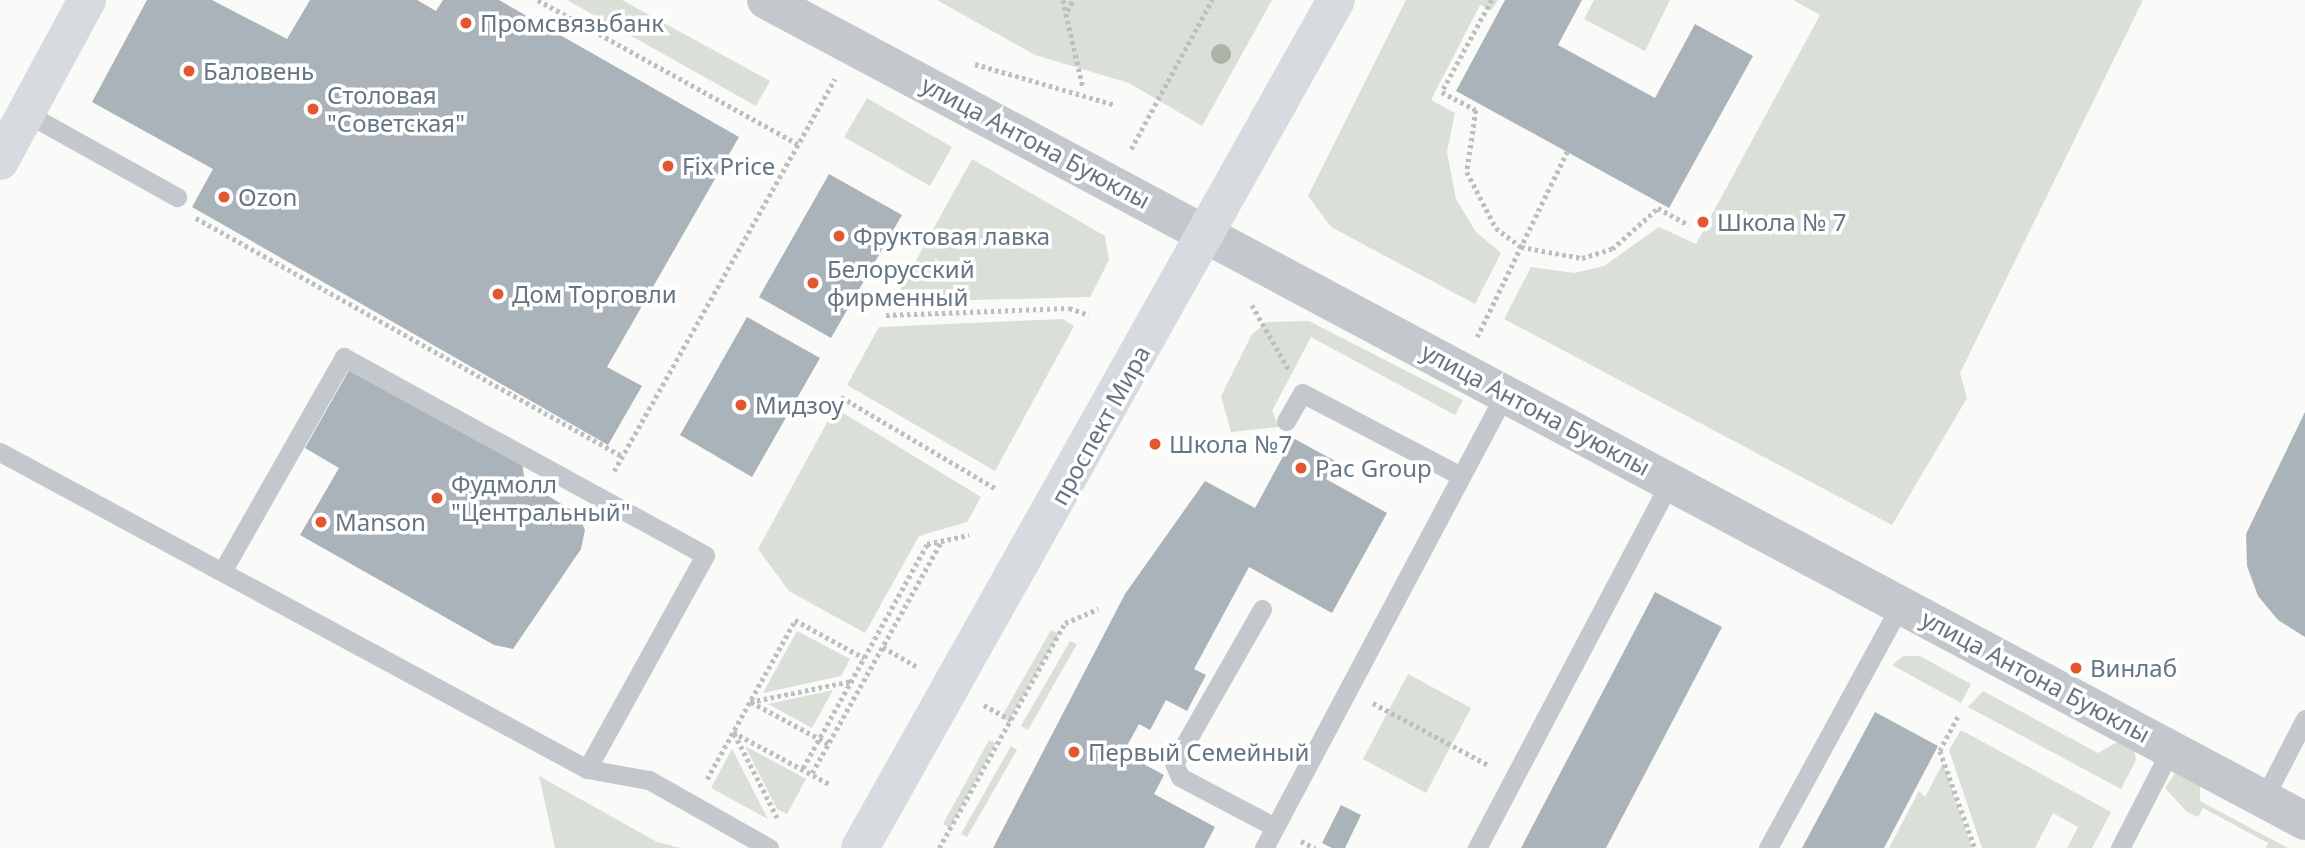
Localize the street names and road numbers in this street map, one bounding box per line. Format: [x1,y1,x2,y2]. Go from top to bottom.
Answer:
street label: улица Антона Буюклы [917,69,1155,215]
street label: улица Антона Буюклы [1417,336,1655,482]
street label: проспект Мира [1044,340,1156,510]
street label: улица Антона Буюклы [1917,603,2155,749]

